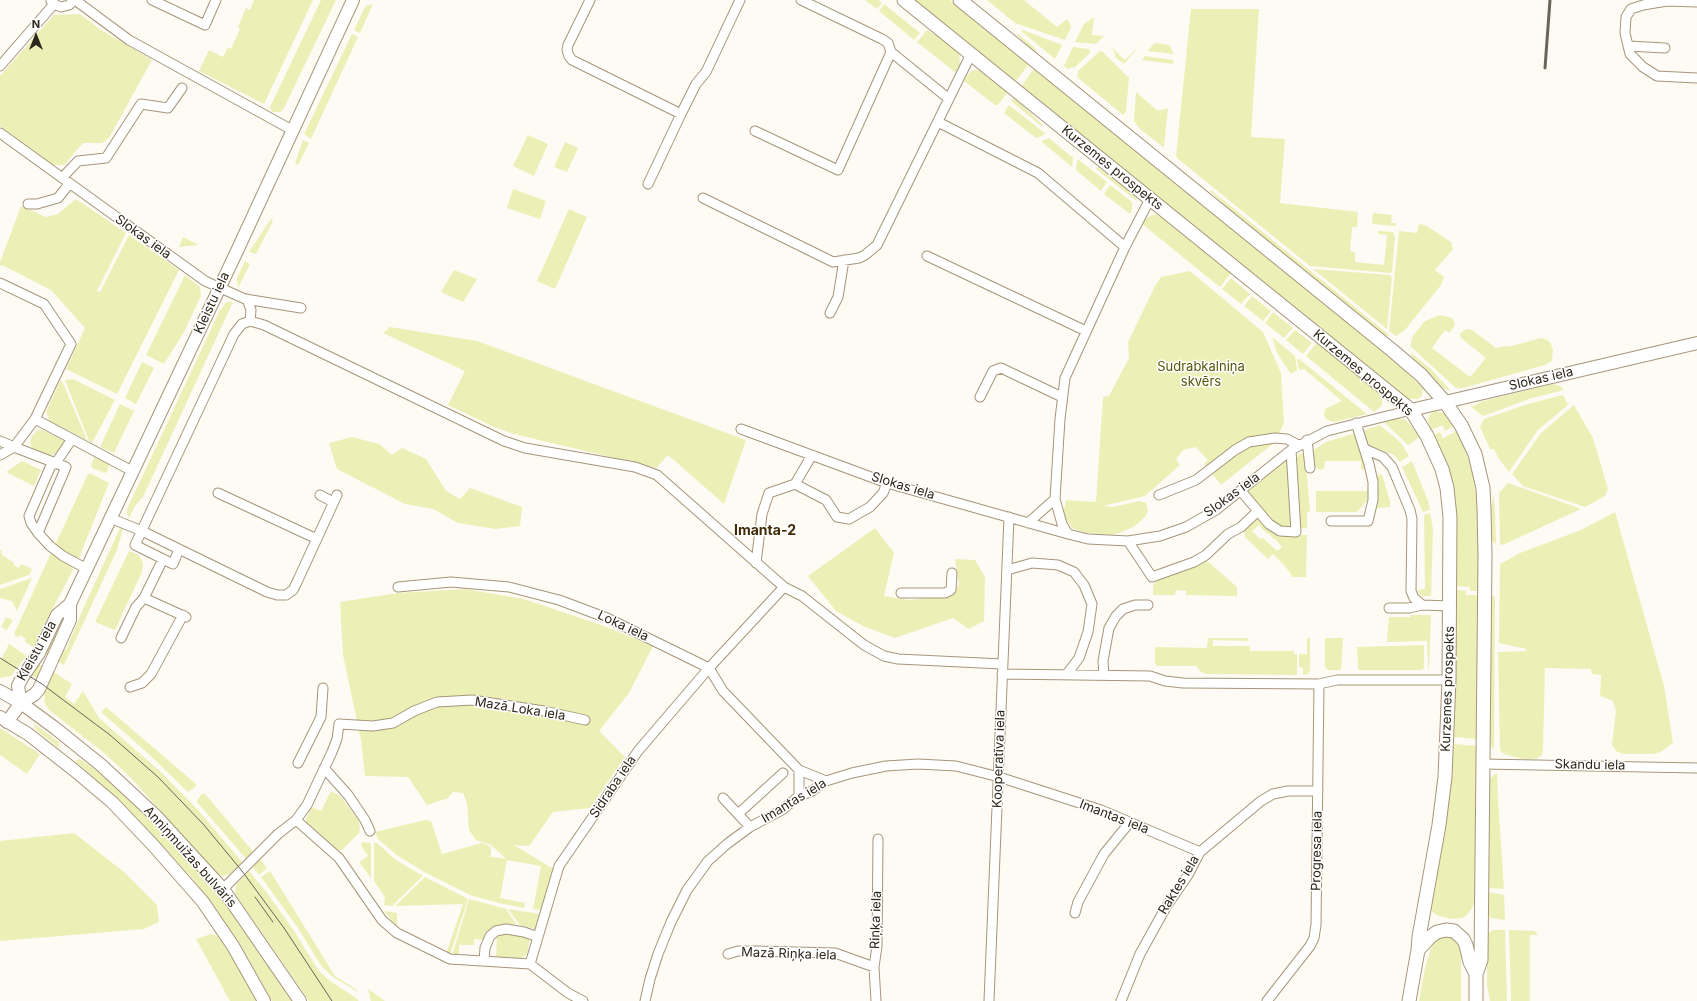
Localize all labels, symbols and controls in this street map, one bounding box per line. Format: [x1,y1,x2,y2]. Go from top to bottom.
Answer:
north arrow [16,16,56,56]
text: N [32,17,40,31]
street label: Kurzemes prospekts [1058,122,1166,214]
street label: Slokas iela [112,211,174,263]
street label: Kleistu iela [191,270,233,336]
street label: Kurzemes prospekts [1310,327,1416,419]
park label: Sudrabkalniņa skvērs [1157,359,1245,390]
street label: Slokas iela [1507,364,1575,394]
street label: Slokas iela [869,469,937,503]
street label: Slokas iela [1201,469,1263,521]
district label: Imanta-2 [734,523,796,539]
street label: Loka iela [595,607,651,645]
street label: Kleistu iela [14,618,60,684]
street label: Kurzemes prospekts [1438,626,1458,752]
street label: Mazā Loka iela [474,694,566,724]
street label: Kooperatīva iela [989,710,1009,808]
street label: Sidraba iela [586,753,640,821]
street label: Skandu iela [1554,757,1626,773]
street label: Imantas iela [759,775,829,827]
street label: Imantas iela [1077,797,1151,837]
street label: Anniņmuižas bulvāris [140,803,240,911]
street label: Progresa iela [1309,811,1325,891]
street label: Raktes iela [1155,853,1203,917]
street label: Riņķa iela [867,891,885,949]
street label: Mazā Riņķa iela [741,945,837,963]

